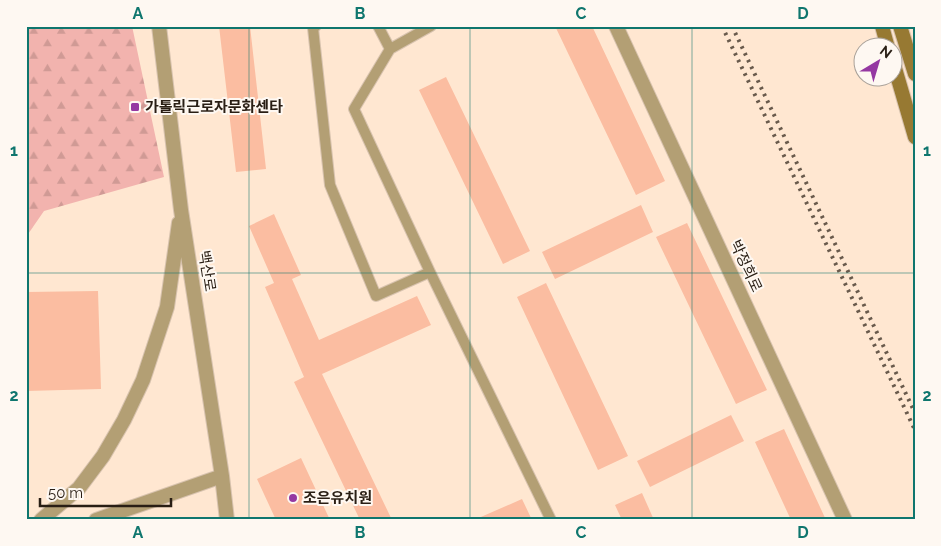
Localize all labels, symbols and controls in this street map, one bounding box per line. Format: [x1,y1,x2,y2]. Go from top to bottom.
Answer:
text: A [133,4,144,23]
text: B [355,4,366,23]
text: C [576,4,587,23]
text: D [797,4,809,23]
north arrow [854,38,904,88]
text: N [877,42,895,61]
place label: 가톨릭근로자문화센타 [145,98,283,116]
marker: 가톨릭근로자문화센타 [129,101,141,113]
text: 1 [10,141,18,160]
text: 1 [923,141,931,160]
street label: 박정희로 [726,237,766,295]
street label: 백산로 [195,249,219,293]
text: 2 [9,386,19,405]
text: 2 [922,386,932,405]
scale bar [40,476,171,508]
text: 50 m [48,484,83,502]
place label: 조은유치원 [303,489,372,507]
marker: 조은유치원 [287,492,299,504]
text: A [133,523,144,542]
text: B [355,523,366,542]
text: C [576,523,587,542]
text: D [797,523,809,542]

